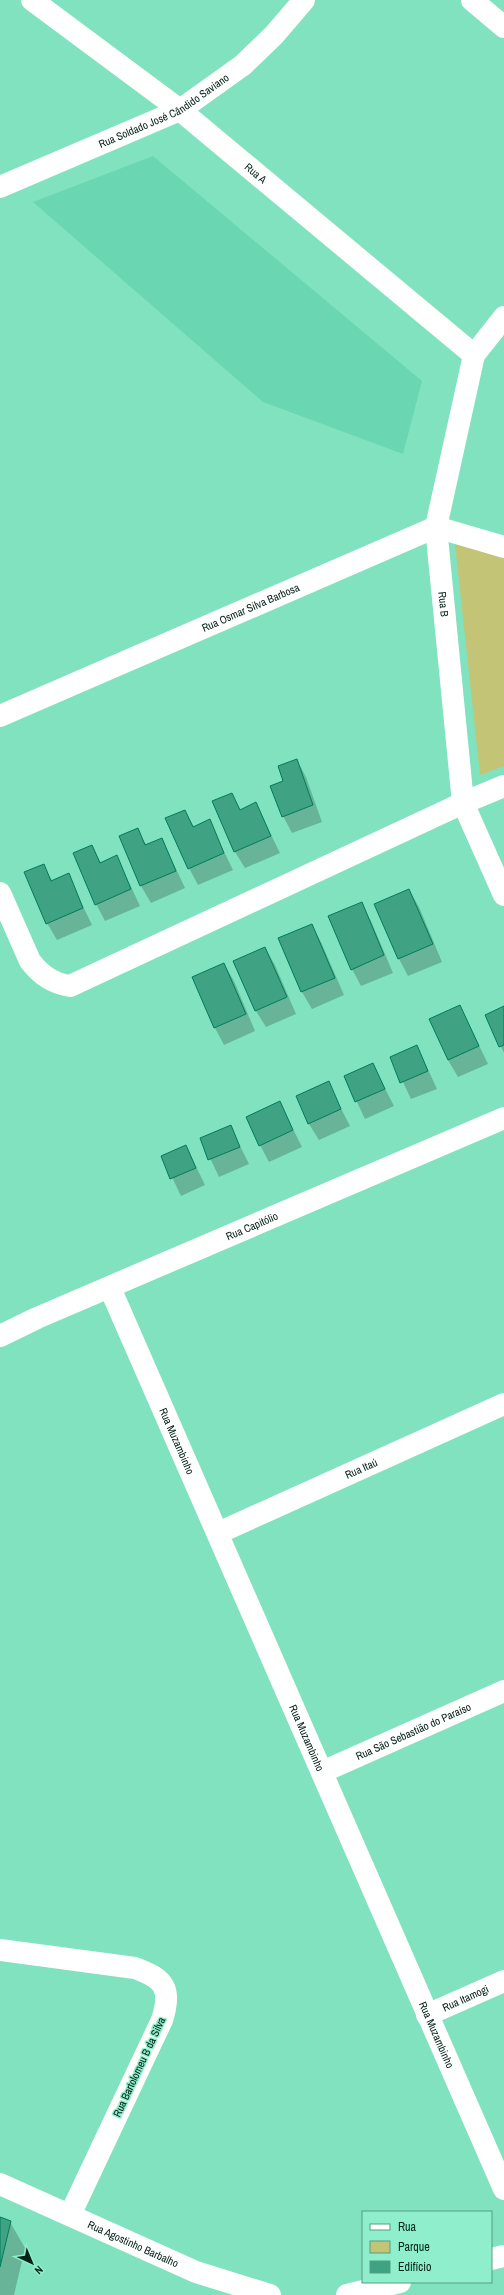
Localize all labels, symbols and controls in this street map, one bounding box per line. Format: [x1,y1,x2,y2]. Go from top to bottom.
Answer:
street label: Rua Soldado José Cândido Saviano [96,70,232,151]
street label: Rua A [242,160,270,187]
street label: Rua Osmar Silva Barbosa [200,580,301,635]
street label: Rua B [435,591,452,617]
street label: Rua Capitólio [224,1209,280,1243]
street label: Rua Muzambinho [156,1406,198,1476]
street label: Rua Itaú [343,1455,380,1482]
street label: Rua São Sebastião do Paraíso [354,1700,473,1763]
street label: Rua Muzambinho [286,1702,327,1773]
street label: Rua Itamogi [440,1982,491,2014]
street label: Rua Muzambinho [416,1999,457,2070]
street label: Rua Bartolomeu B da Silva [110,2015,168,2119]
legend [362,2211,492,2283]
street label: Rua Agostinho Barbalho [86,2217,181,2270]
text: Rua [398,2219,417,2235]
text: Parque [398,2239,430,2255]
north arrow [12,2243,52,2283]
text: Edifício [398,2259,431,2275]
text: N [32,2263,46,2277]

